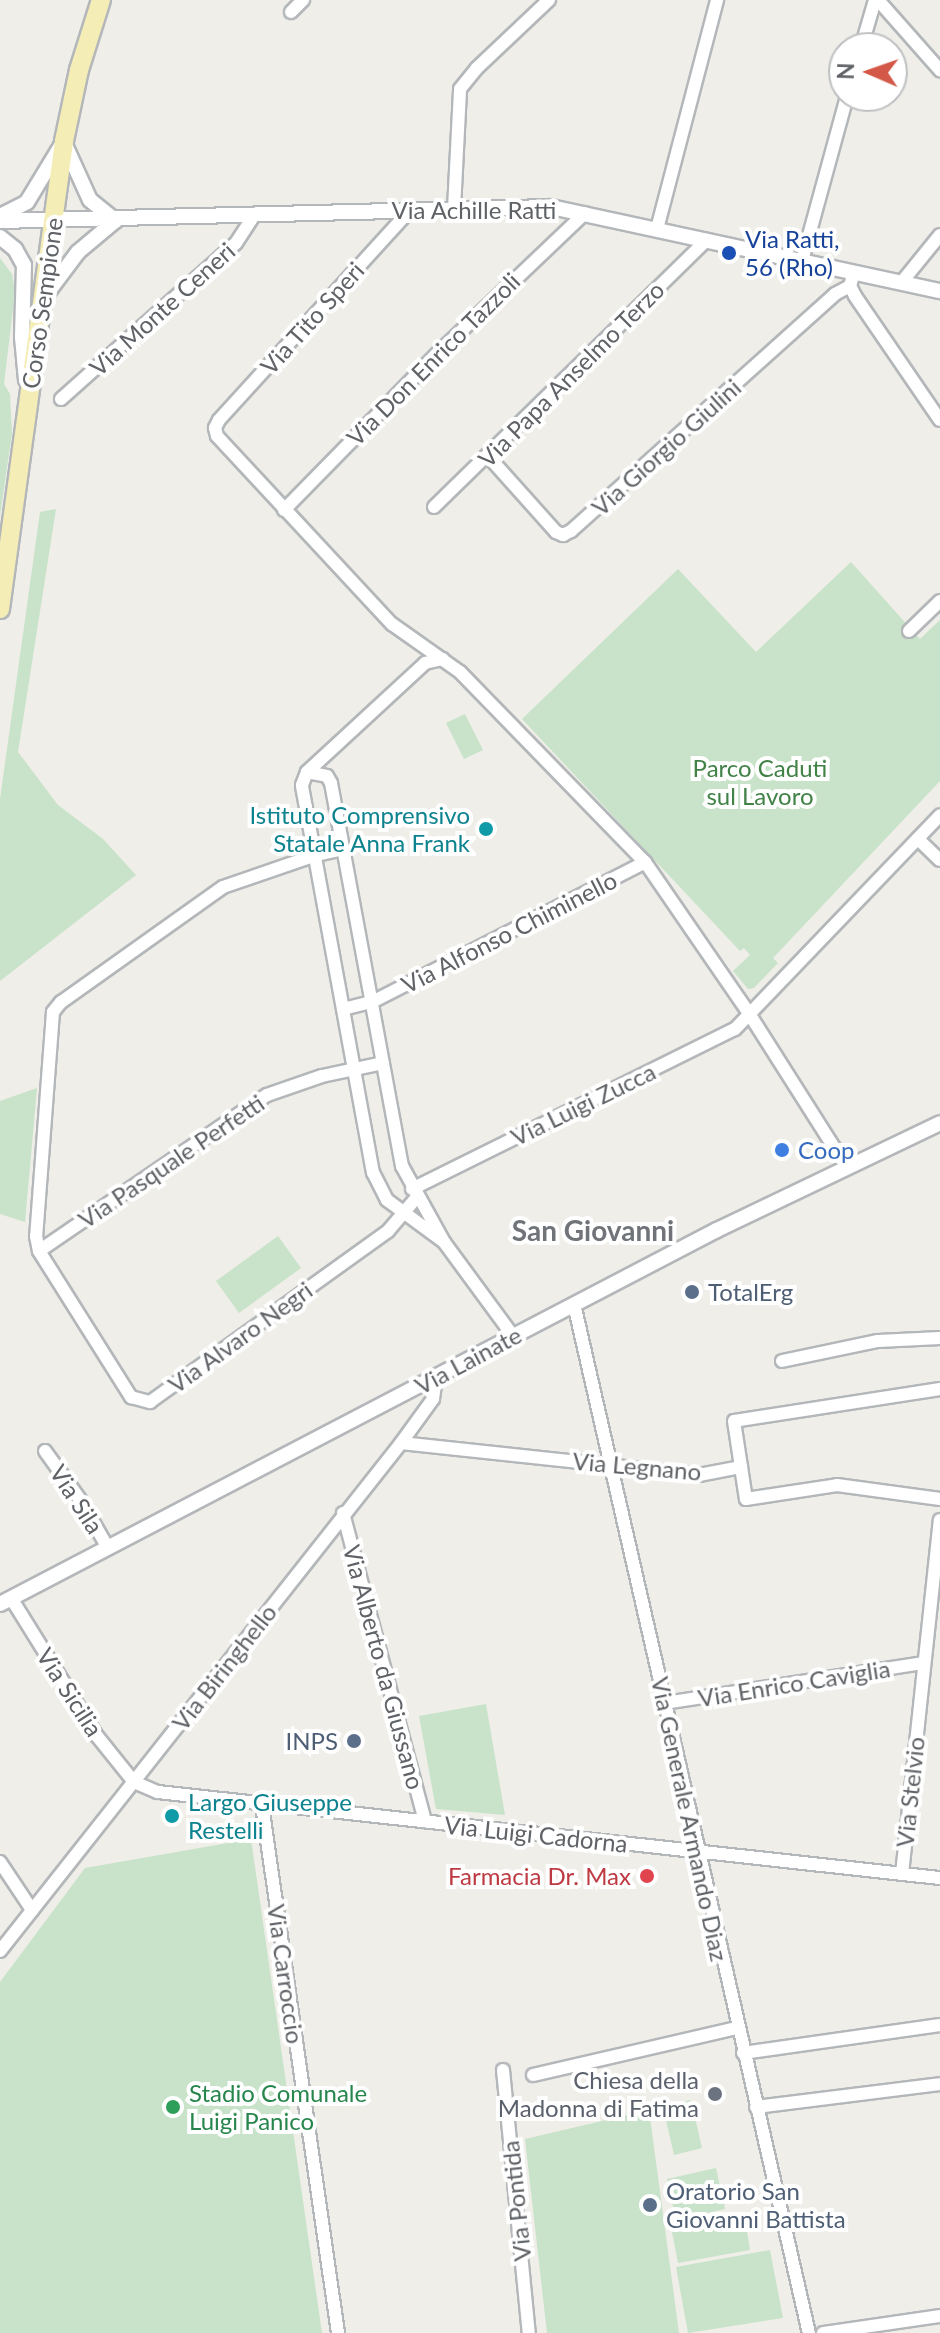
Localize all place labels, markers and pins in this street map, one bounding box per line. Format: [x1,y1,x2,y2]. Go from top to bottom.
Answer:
place label: Via Ratti, 56 (Rho) [745,225,839,281]
marker: Via Ratti, 56 (Rho) [720,244,738,262]
place label: Istituto Comprensivo Statale Anna Frank [249,801,470,857]
marker: Istituto Comprensivo Statale Anna Frank [477,820,495,838]
place label: Coop [798,1136,854,1164]
marker: Coop [773,1141,791,1159]
place label: TotalErg [708,1278,793,1306]
marker: TotalErg [683,1283,701,1301]
place label: INPS [286,1727,338,1755]
marker: INPS [345,1732,363,1750]
place label: Largo Giuseppe Restelli [188,1788,352,1844]
marker: Largo Giuseppe Restelli [163,1807,181,1825]
place label: Farmacia Dr. Max [448,1862,631,1890]
marker: Farmacia Dr. Max [638,1867,656,1885]
place label: Chiesa della Madonna di Fatima [498,2066,699,2122]
place label: Stadio Comunale Luigi Panico [189,2079,367,2135]
marker: Chiesa della Madonna di Fatima [706,2085,724,2103]
marker: Stadio Comunale Luigi Panico [164,2098,182,2116]
place label: Oratorio San Giovanni Battista [666,2177,846,2233]
marker: Oratorio San Giovanni Battista [641,2196,659,2214]

